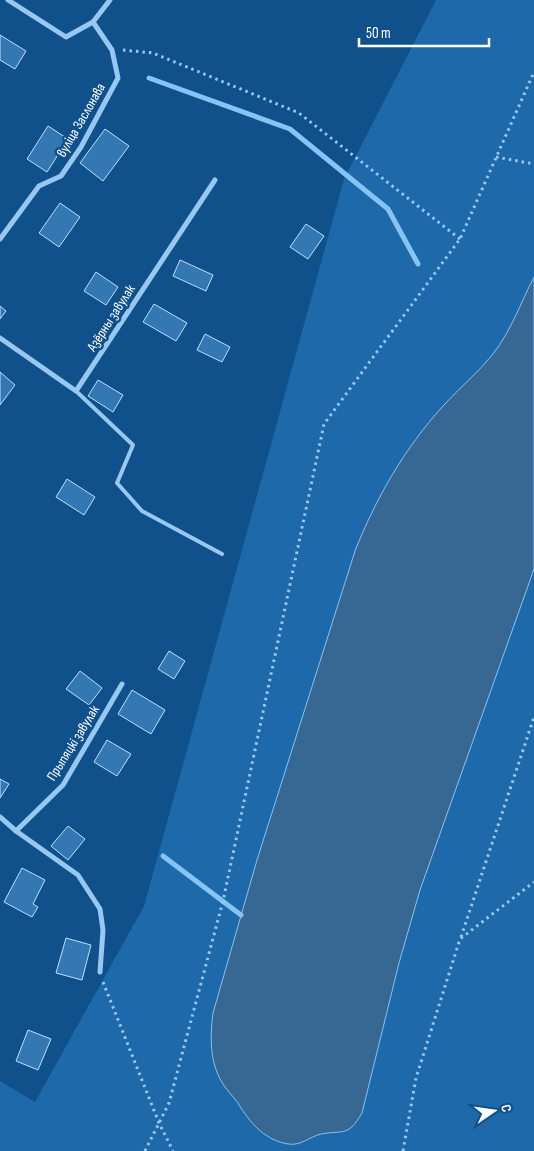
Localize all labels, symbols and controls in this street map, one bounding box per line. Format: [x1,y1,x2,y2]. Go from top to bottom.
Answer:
scale bar [359,15,489,47]
text: 50 m [366,24,391,43]
street label: вуліца Заслонава [53,80,109,160]
street label: Азёрны завулак [83,281,139,355]
street label: Прыпяцкі завулак [43,702,103,784]
north arrow [469,1086,519,1136]
text: С [497,1103,515,1114]

